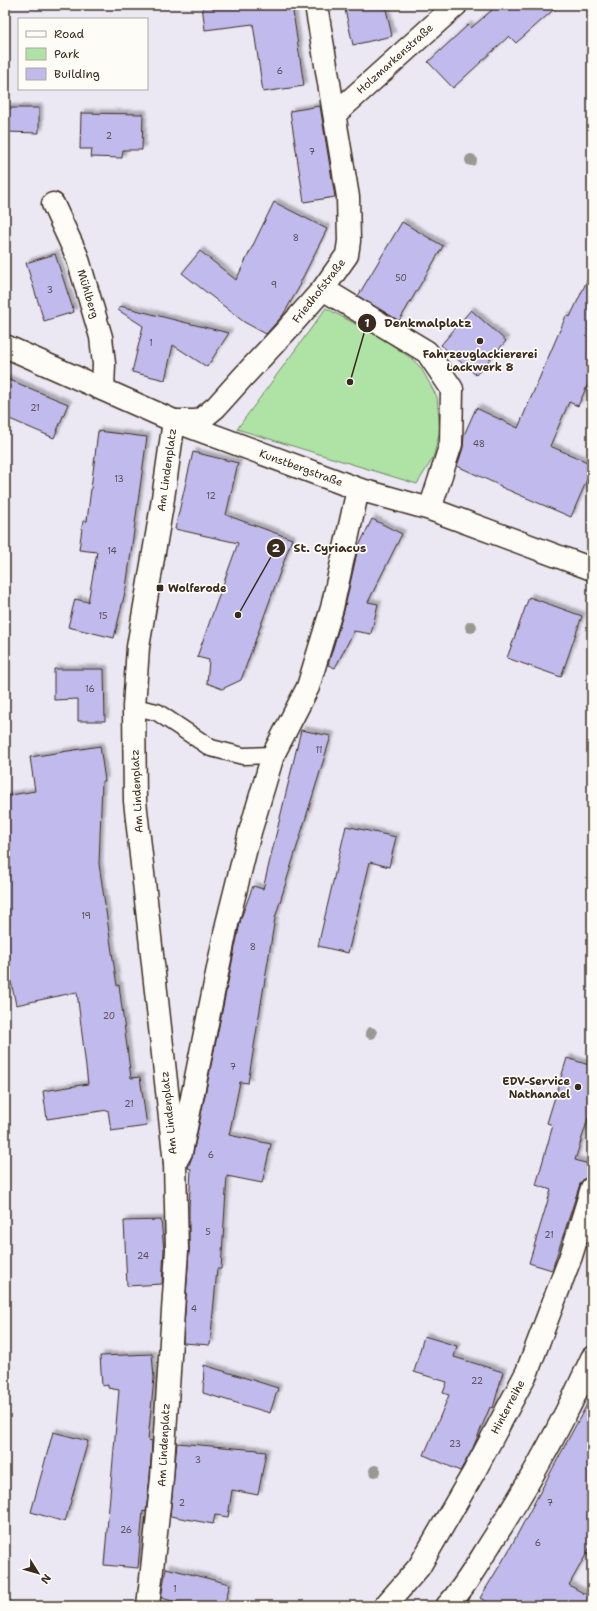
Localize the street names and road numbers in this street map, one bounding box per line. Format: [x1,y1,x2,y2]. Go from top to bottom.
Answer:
street label: Holzmarkenstraße [353,20,437,98]
street label: Friedhofstraße [289,256,349,326]
street label: Mühlberg [73,268,103,321]
street label: Am Lindenplatz [154,427,180,513]
street label: Kunstbergstraße [257,446,345,490]
street label: Am Lindenplatz [127,749,147,833]
street label: Am Lindenplatz [157,1071,181,1155]
street label: Hinterreihe [487,1377,529,1437]
street label: Am Lindenplatz [154,1403,174,1487]

